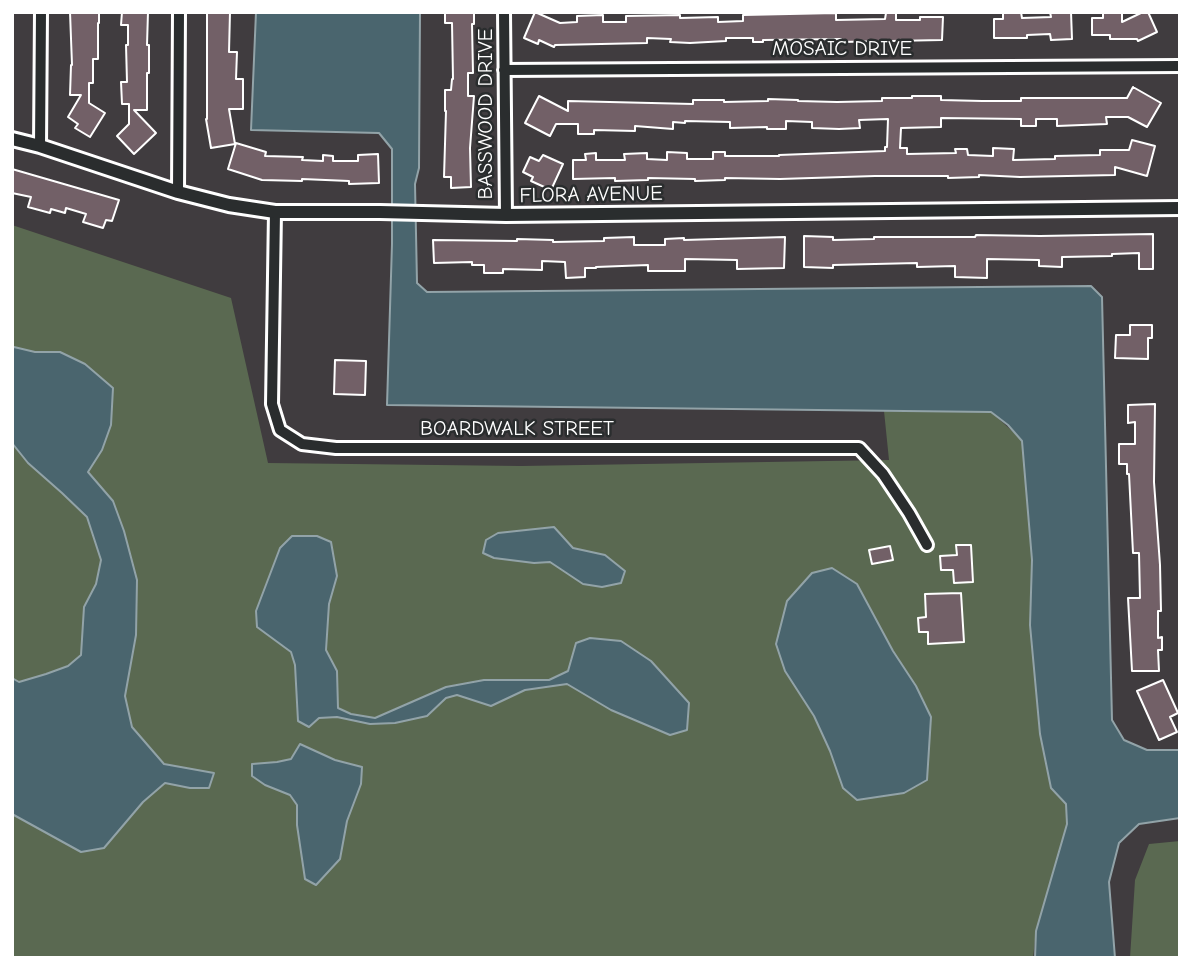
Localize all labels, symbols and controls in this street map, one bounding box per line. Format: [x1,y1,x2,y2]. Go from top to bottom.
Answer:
street label: BASSWOOD DRIVE [473,29,499,199]
street label: MOSAIC DRIVE [772,36,912,62]
street label: FLORA AVENUE [519,181,663,209]
street label: BOARDWALK STREET [420,416,614,442]

